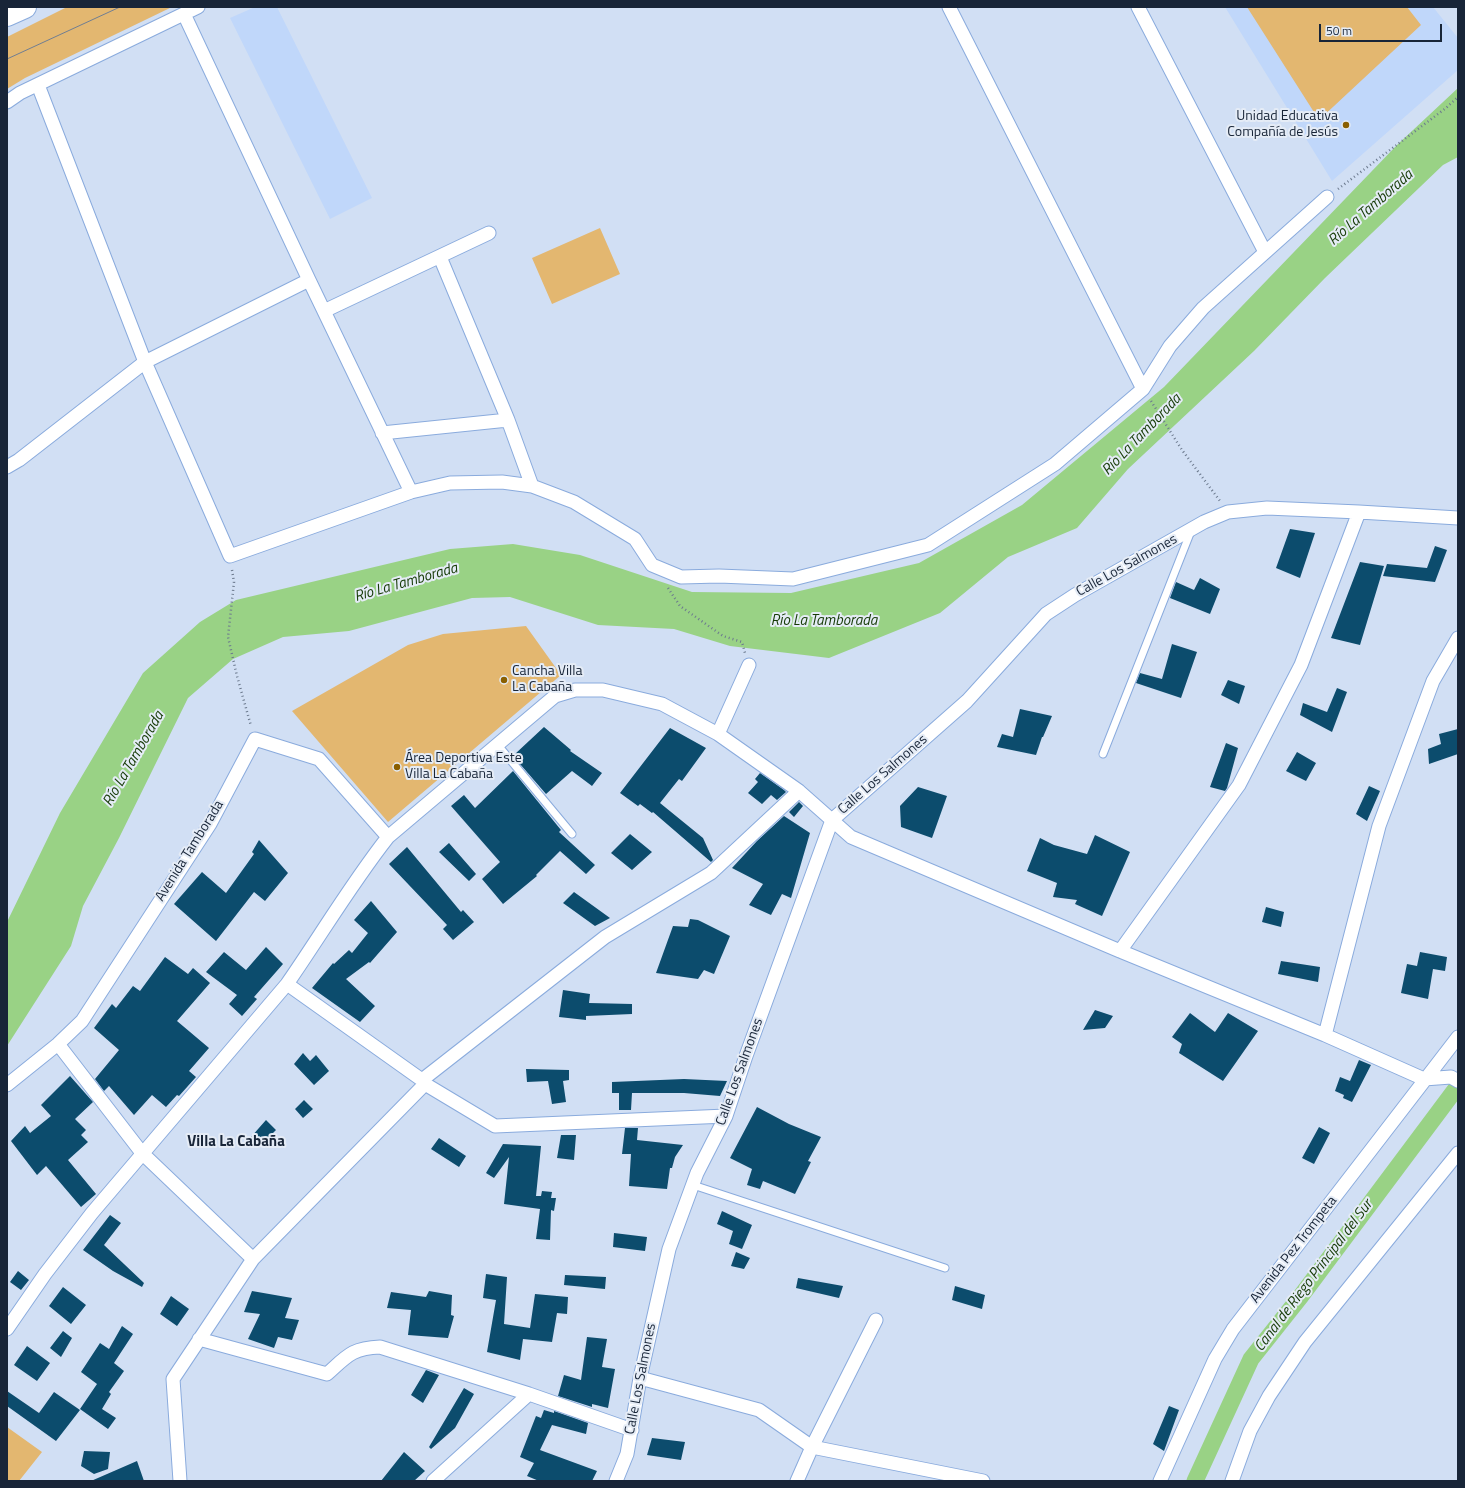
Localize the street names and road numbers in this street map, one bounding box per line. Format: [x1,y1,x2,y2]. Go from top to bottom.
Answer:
street label: Calle Los Salmones [1074,531,1180,601]
street label: Calle Los Salmones [835,732,931,818]
street label: Avenida Tamborada [152,797,228,905]
street label: Calle Los Salmones [713,1016,767,1128]
street label: Avenida Pez Trompeta [1247,1193,1341,1307]
street label: Calle Los Salmones [622,1322,660,1436]

